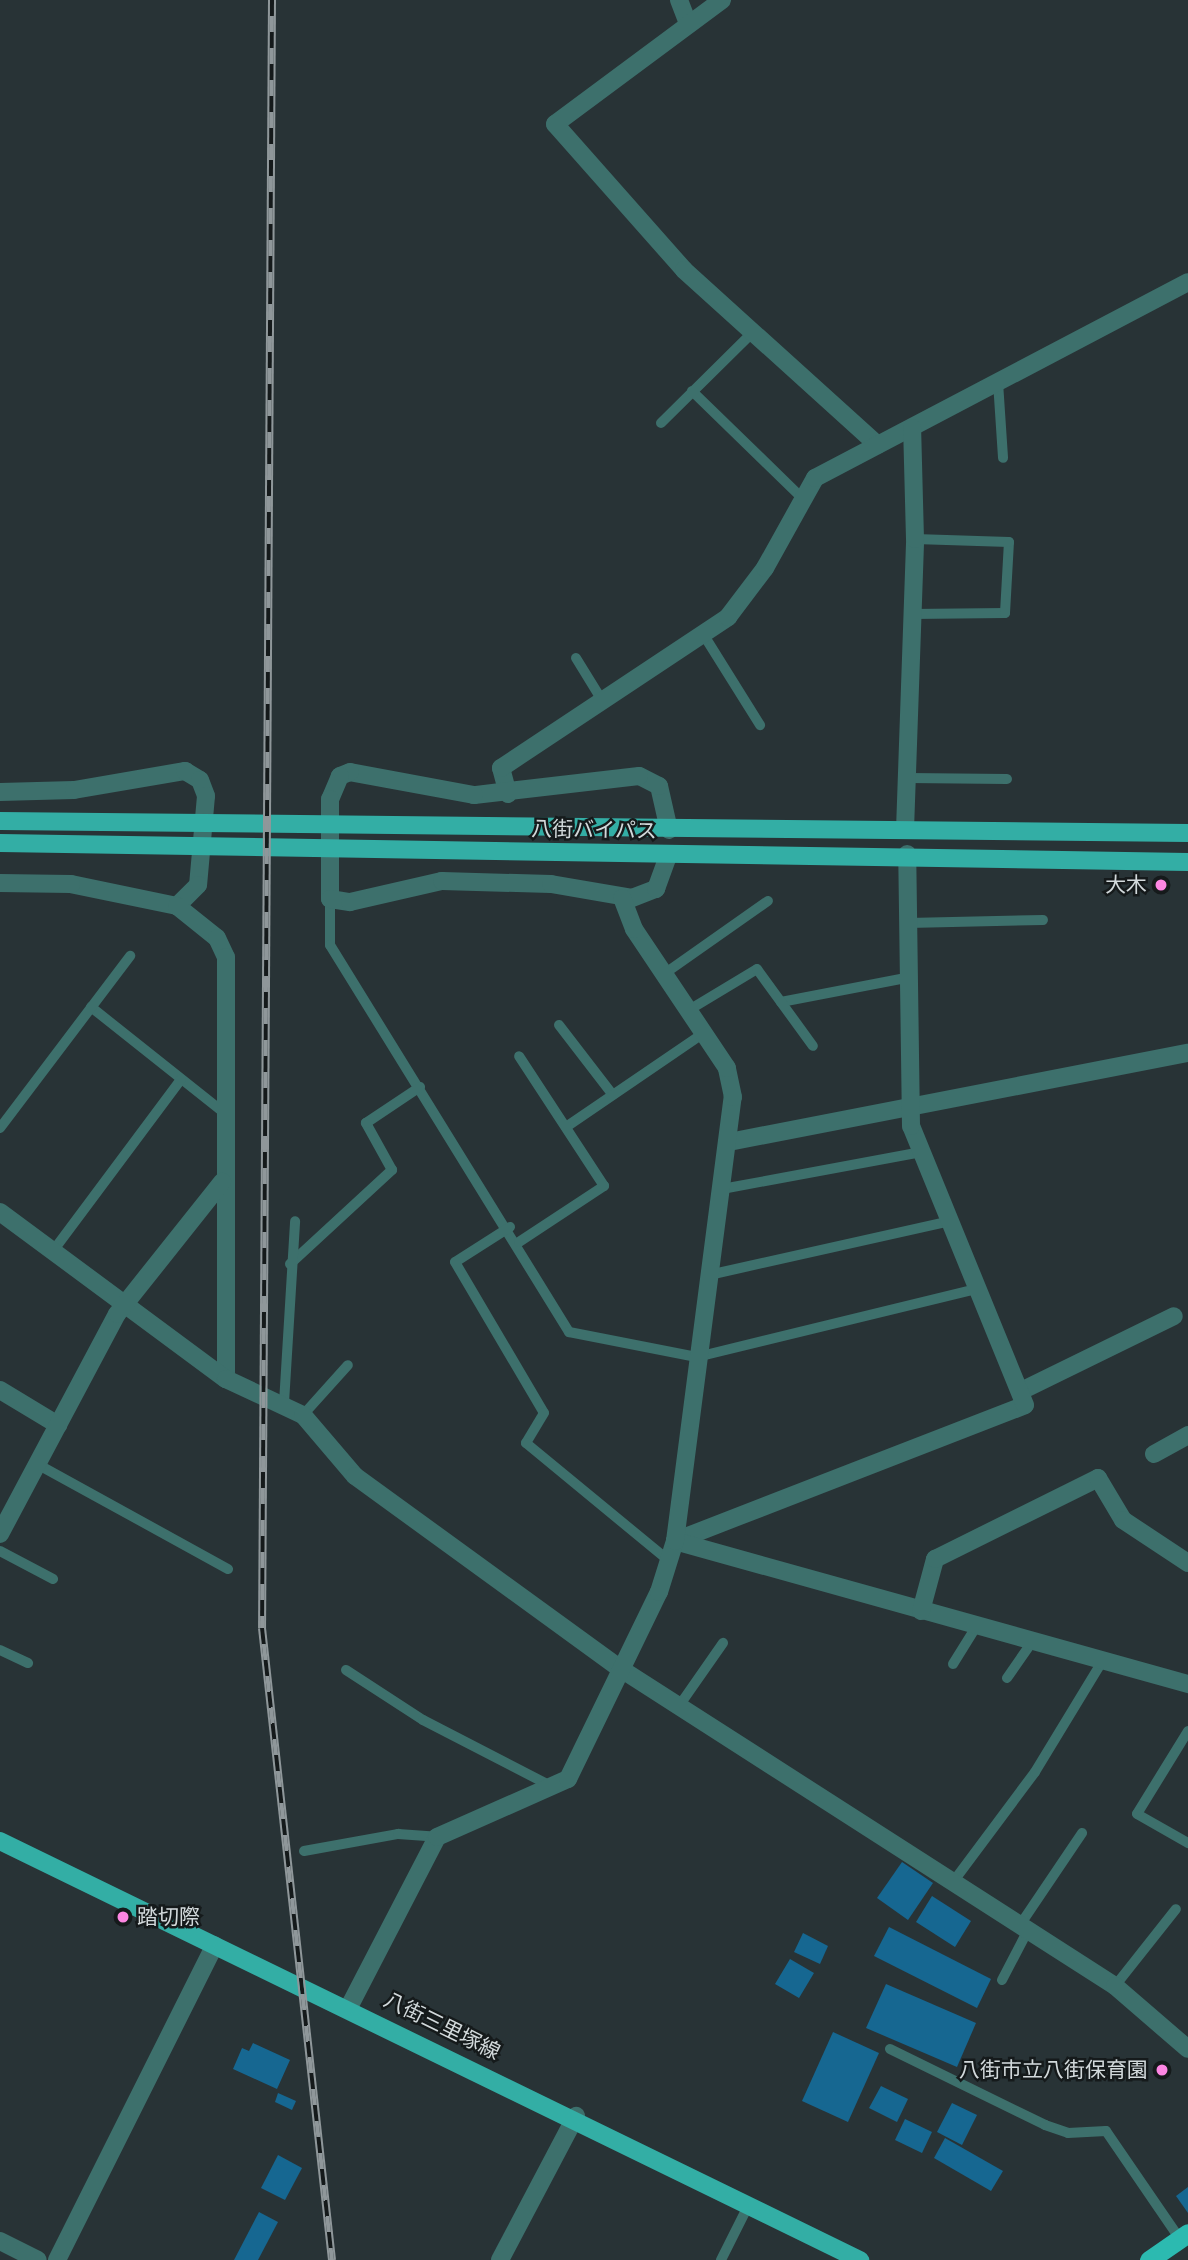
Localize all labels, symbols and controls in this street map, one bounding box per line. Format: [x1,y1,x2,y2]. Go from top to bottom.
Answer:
street label: 八街バイパス [531,816,657,844]
place label: 大木 [1105,872,1147,898]
marker: 大木 [1153,877,1169,893]
place label: 踏切際 [137,1904,200,1930]
marker: 踏切際 [115,1909,131,1925]
street label: 八街三里塚線 [380,1987,504,2065]
place label: 八街市立八街保育園 [959,2057,1148,2083]
marker: 八街市立八街保育園 [1154,2062,1170,2078]

